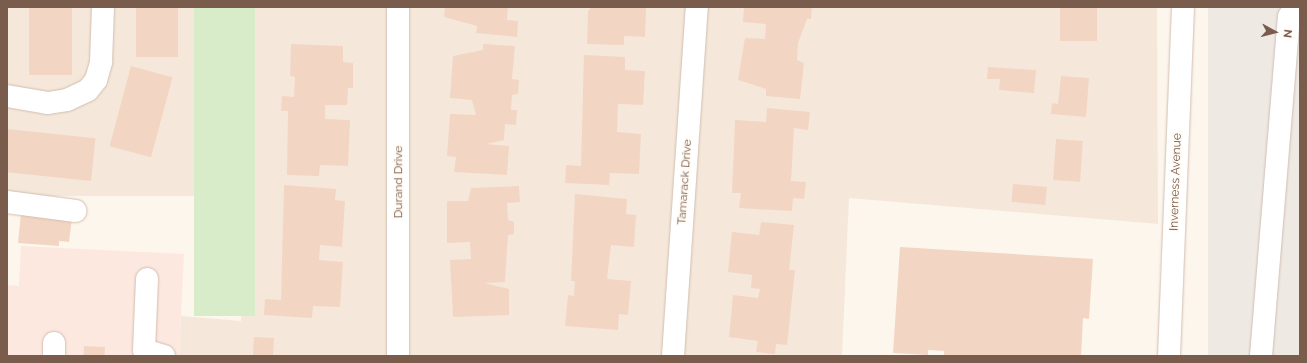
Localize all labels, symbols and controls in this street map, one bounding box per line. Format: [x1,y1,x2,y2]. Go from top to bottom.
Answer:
north arrow [1255,12,1295,52]
text: N [1280,29,1294,38]
street label: Inverness Avenue [1167,133,1185,231]
street label: Tamarack Drive [675,139,695,225]
street label: Durand Drive [392,146,406,218]

